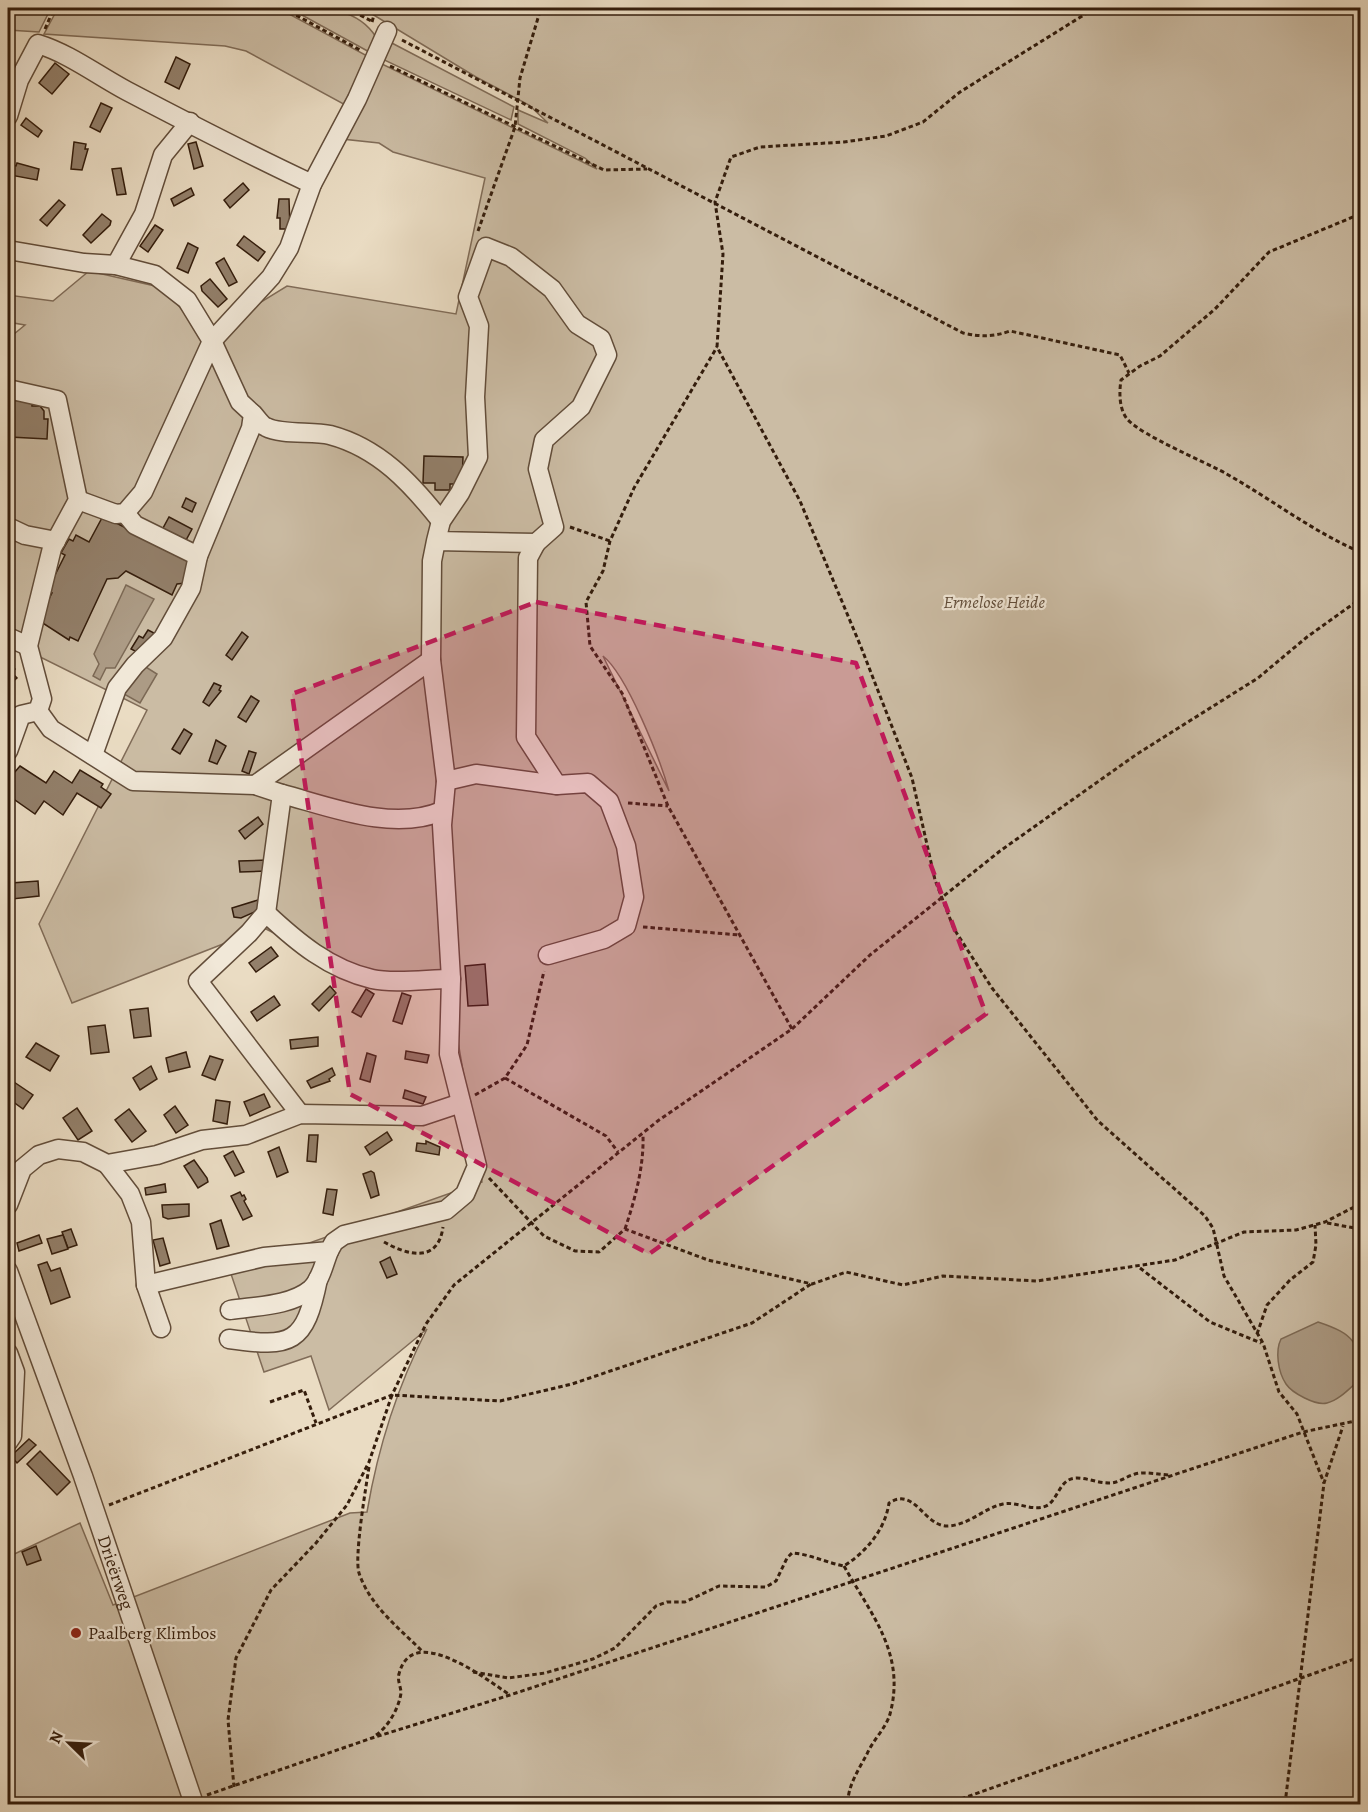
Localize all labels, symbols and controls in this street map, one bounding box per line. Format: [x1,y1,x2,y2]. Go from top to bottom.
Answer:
park label: Ermelose Heide [943,590,1045,614]
street label: Drieërweg [92,1532,139,1613]
place label: Paalberg Klimbos [88,1621,217,1645]
marker: Paalberg Klimbos [69,1626,83,1640]
north arrow [39,1713,99,1773]
text: N [44,1727,69,1747]

